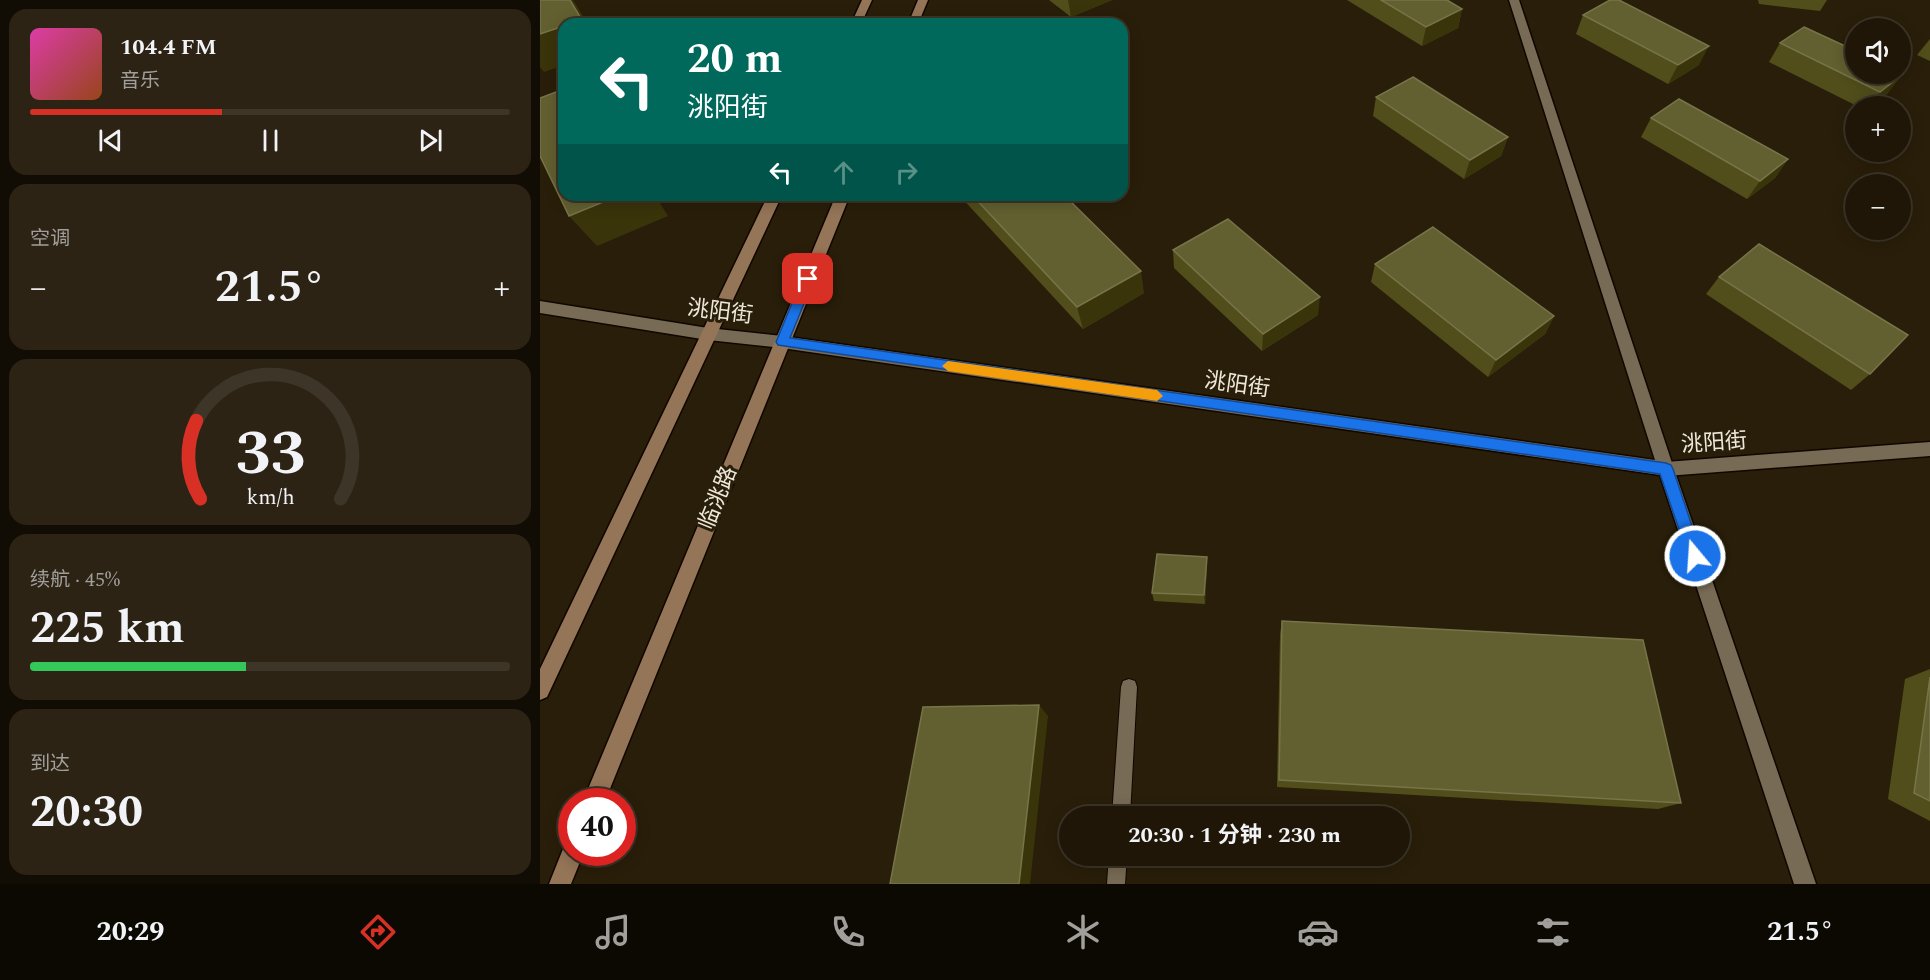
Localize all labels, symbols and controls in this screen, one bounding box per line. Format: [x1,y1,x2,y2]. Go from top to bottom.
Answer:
map controls [1845,18,1911,240]
button: sound [1845,18,1911,84]
text: 20 m [687,28,782,91]
text: 104.4 FM [120,31,217,64]
icon: left [588,42,666,120]
text: 音乐 [120,66,160,96]
text: 洮阳街 [687,87,768,129]
button: + [1845,96,1911,162]
icon: previous [94,124,127,157]
icon: pause [254,124,287,157]
icon: next [414,124,447,157]
icon: left [764,156,797,189]
icon: ahead [827,156,860,189]
icon: right [890,156,923,189]
button: − [1845,174,1911,240]
text: 空调 [30,224,70,254]
text: 21.5° [215,253,325,322]
pin [782,253,833,304]
icon: arrive [791,262,824,295]
text: − [30,263,47,313]
text: + [493,263,510,313]
street label: 洮阳街 [685,292,755,332]
street label: 洮阳街 [1202,364,1272,406]
text: 33 [235,407,305,502]
street label: 洮阳街 [1680,424,1748,462]
street label: 临洮路 [690,461,746,535]
text: km/h [246,481,294,514]
position arrow [1663,524,1727,588]
text: 续航 · 45% [30,565,120,595]
text: 225 km [30,594,185,663]
text: 到达 [30,749,70,779]
text: 20:30 [30,778,143,847]
speed limit sign: 40 [558,788,636,866]
text: 20:30 · 1 分钟 · 230 m [1128,819,1341,852]
text: 20:29 [96,911,164,953]
icon: directions [357,911,399,953]
icon: music [592,911,634,953]
icon: phone [827,911,869,953]
icon: climate [1062,911,1104,953]
icon: car [1297,911,1339,953]
icon: filters [1532,911,1574,953]
text: 21.5° [1767,911,1833,953]

